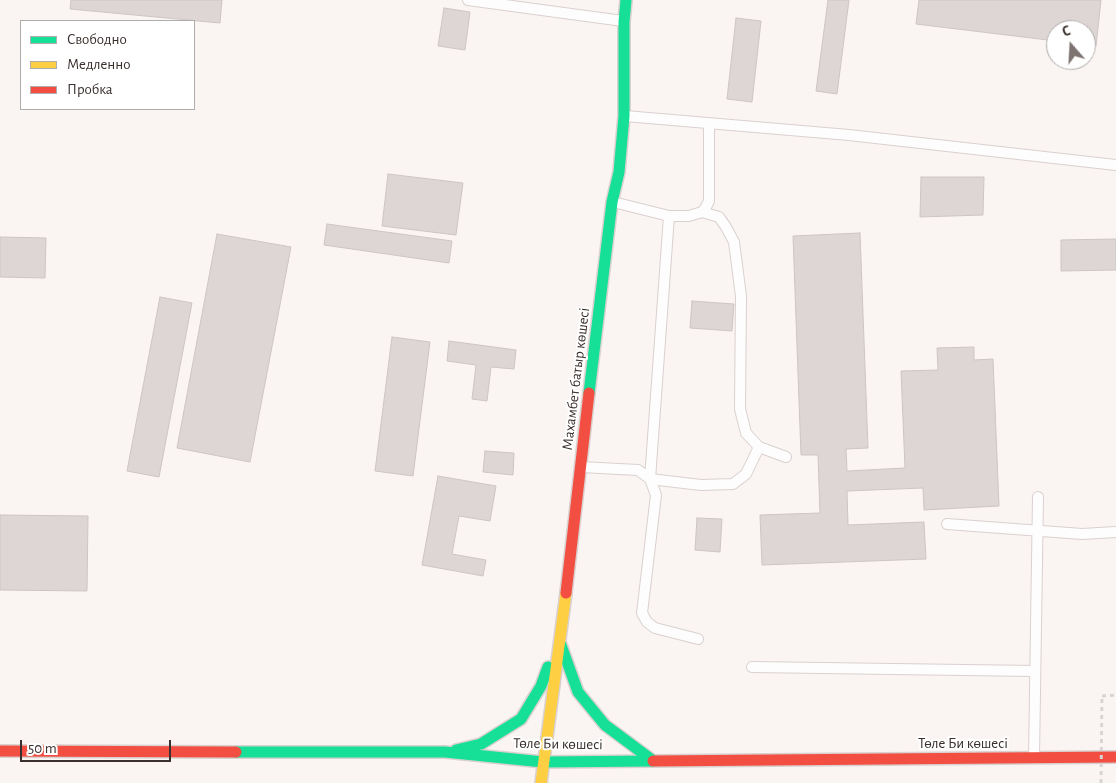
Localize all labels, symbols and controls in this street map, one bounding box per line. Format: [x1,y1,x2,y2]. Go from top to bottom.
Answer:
legend [20,20,195,110]
north arrow [1046,20,1096,70]
text: С [1060,24,1072,40]
text: Свободно [67,32,127,47]
text: Медленно [67,57,131,72]
text: Пробка [67,82,113,97]
street label: Махамбет батыр көшесі [558,307,594,451]
scale bar [22,730,174,762]
street label: Төле Би көшесі [513,734,603,754]
street label: Төле Би көшесі [918,734,1008,752]
text: 50 m [28,741,57,756]

